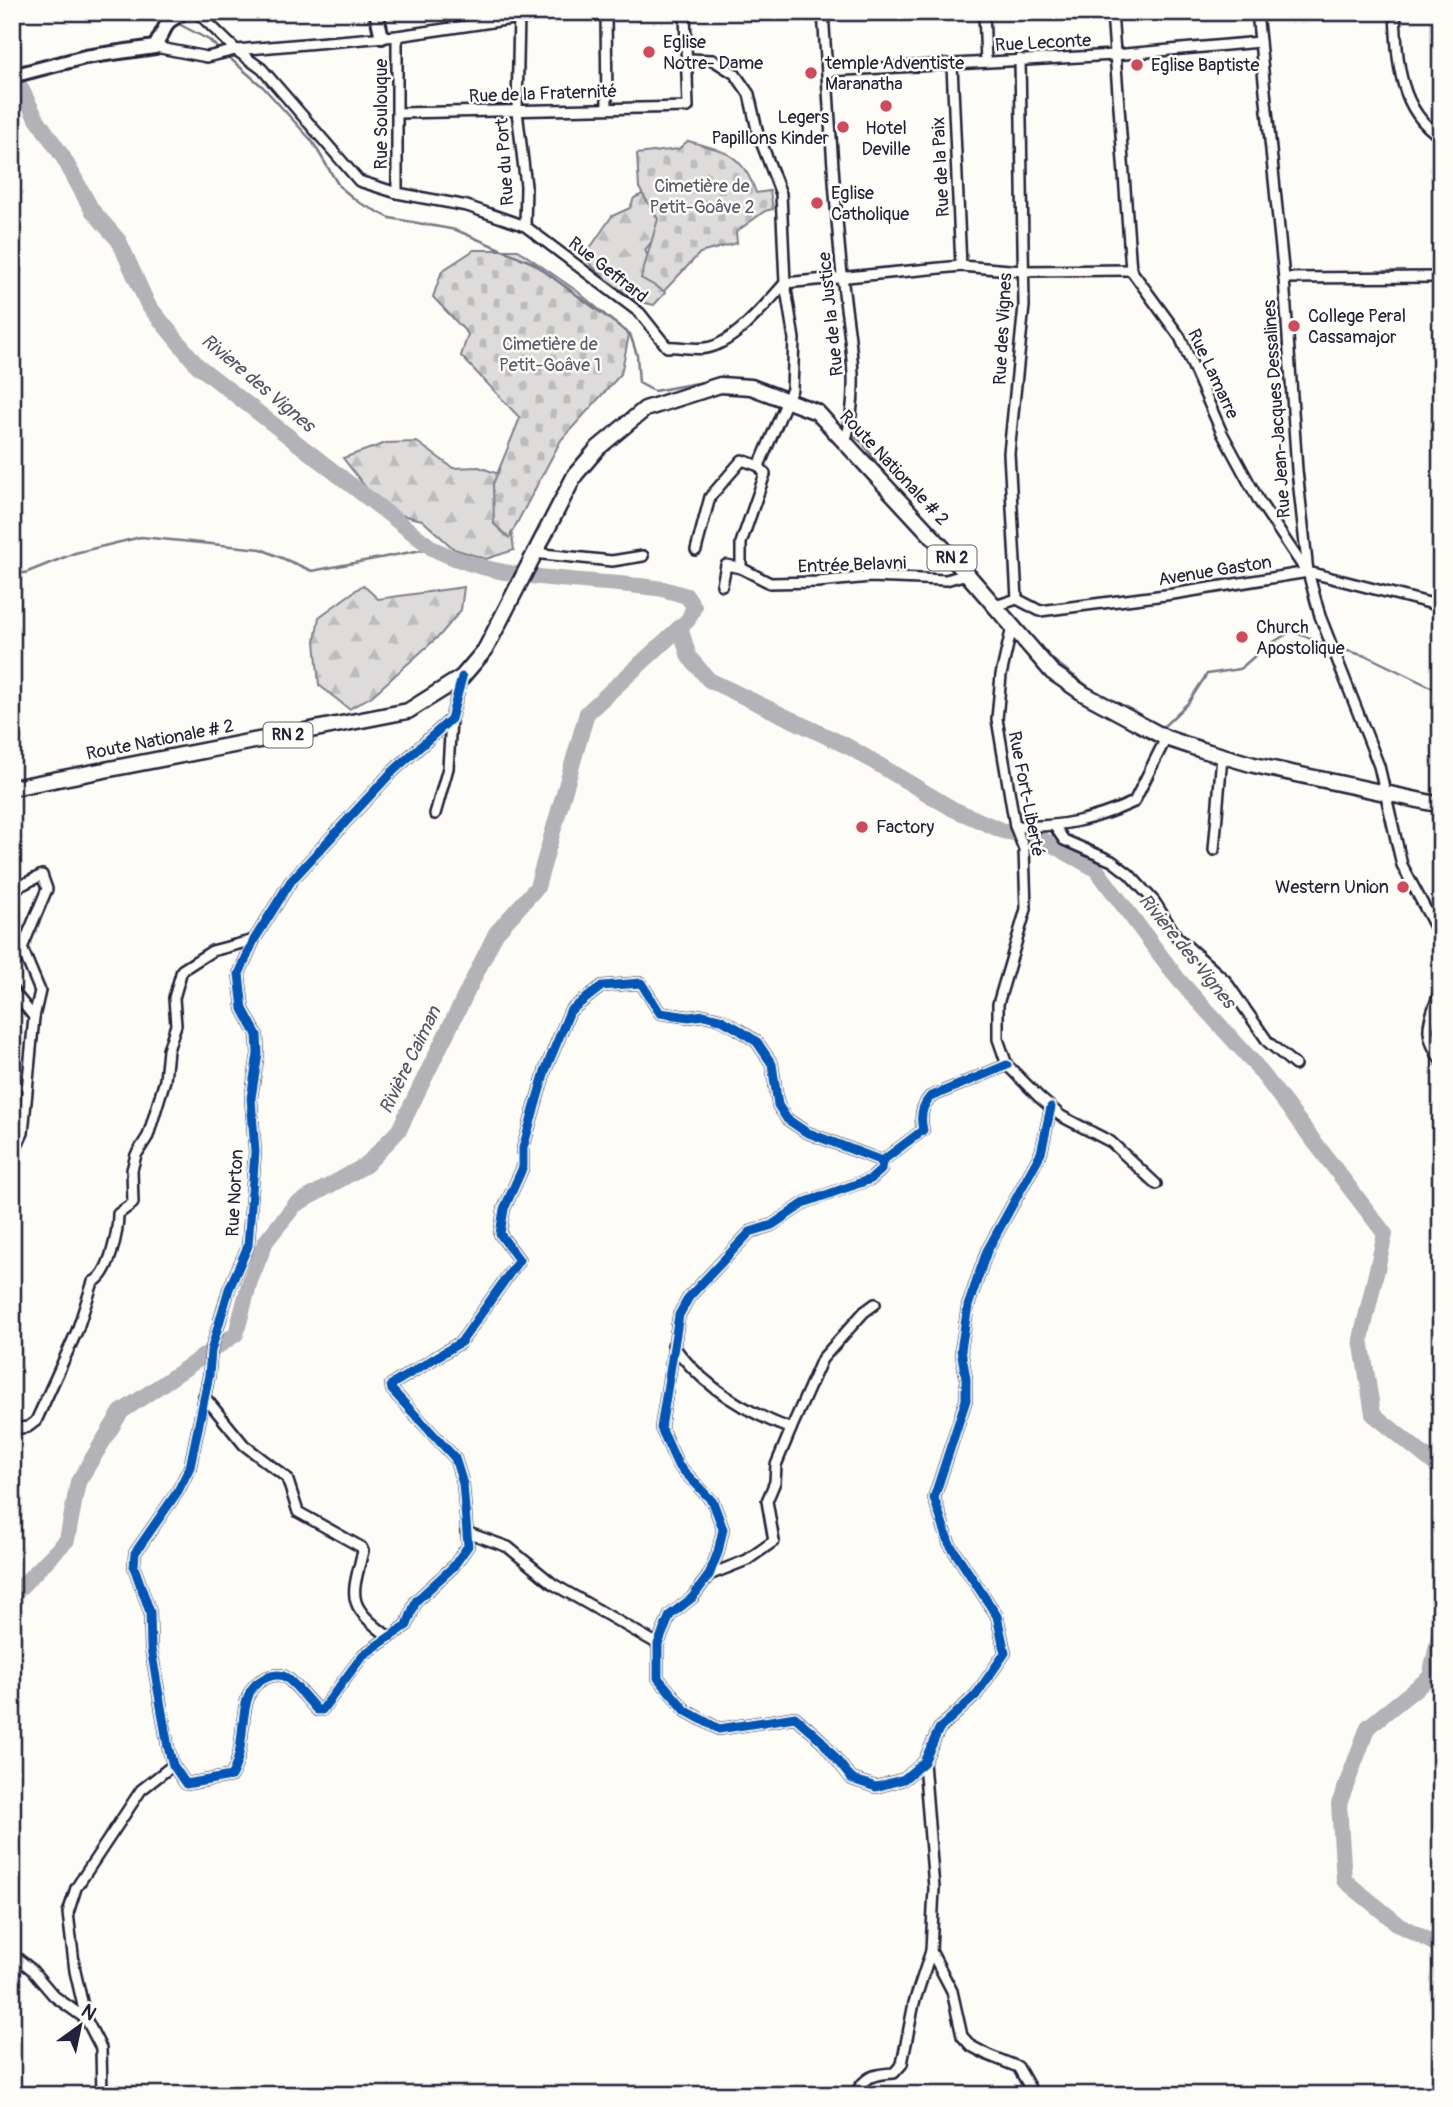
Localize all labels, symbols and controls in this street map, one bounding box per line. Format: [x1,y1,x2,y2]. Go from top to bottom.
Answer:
street label: Rue Leconte [994,29,1092,57]
place label: Eglise Notre- Dame [663,31,763,75]
marker: Eglise Notre- Dame [641,44,657,60]
place label: temple Adventiste Maranatha [824,52,964,96]
place label: Eglise Baptiste [1151,54,1260,77]
marker: Eglise Baptiste [1129,57,1145,73]
street label: Rue Soulouque [370,58,393,169]
marker: temple Adventiste Maranatha [803,65,819,81]
street label: Rue de la Fraternité [468,80,618,108]
marker: Hotel Deville [878,98,894,114]
place label: Legers Papillons Kinder [712,106,830,150]
street label: Rue de la Paix [927,116,955,218]
street label: Rue du Port [490,117,520,206]
place label: Hotel Deville [862,117,911,161]
marker: Legers Papillons Kinder [835,119,851,135]
park label: Cimetière de Petit-Goâve 2 [649,175,755,219]
place label: Eglise Catholique [831,182,909,226]
marker: Eglise Catholique [809,195,825,211]
street label: Rue Geffrard [564,232,652,308]
street label: Rue de la Justice [813,251,849,377]
street label: Rue des Vignes [989,272,1017,386]
street label: Rue Jean-Jacques Dessalines [1258,299,1296,519]
place label: College Peral Cassamajor [1308,305,1406,349]
marker: College Peral Cassamajor [1286,318,1302,334]
street label: Rue Lamarre [1182,325,1244,423]
water label: Riviere des Vignes [196,329,321,439]
park label: Cimetière de Petit-Goâve 1 [499,333,601,377]
street label: Route Nationale # 2 [834,405,954,531]
road number: RN 2 [928,545,976,570]
street label: Avenue Gaston [1157,551,1273,591]
street label: Entrée Belavni [797,552,907,578]
place label: Church Apostolique [1256,616,1345,660]
marker: Church Apostolique [1234,629,1250,645]
street label: Route Nationale # 2 [84,714,236,766]
road number: RN 2 [264,722,312,748]
street label: Rue Fort-Liberté [1003,729,1049,859]
place label: Factory [876,816,935,839]
marker: Factory [854,819,870,835]
place label: Western Union [1275,876,1389,899]
marker: Western Union [1395,879,1411,895]
water label: Riviere des Vignes [1133,889,1242,1015]
water label: Rivière Caiman [374,1001,447,1118]
street label: Rue Norton [221,1149,249,1237]
north arrow [46,1992,116,2062]
text: N [77,1999,101,2026]

